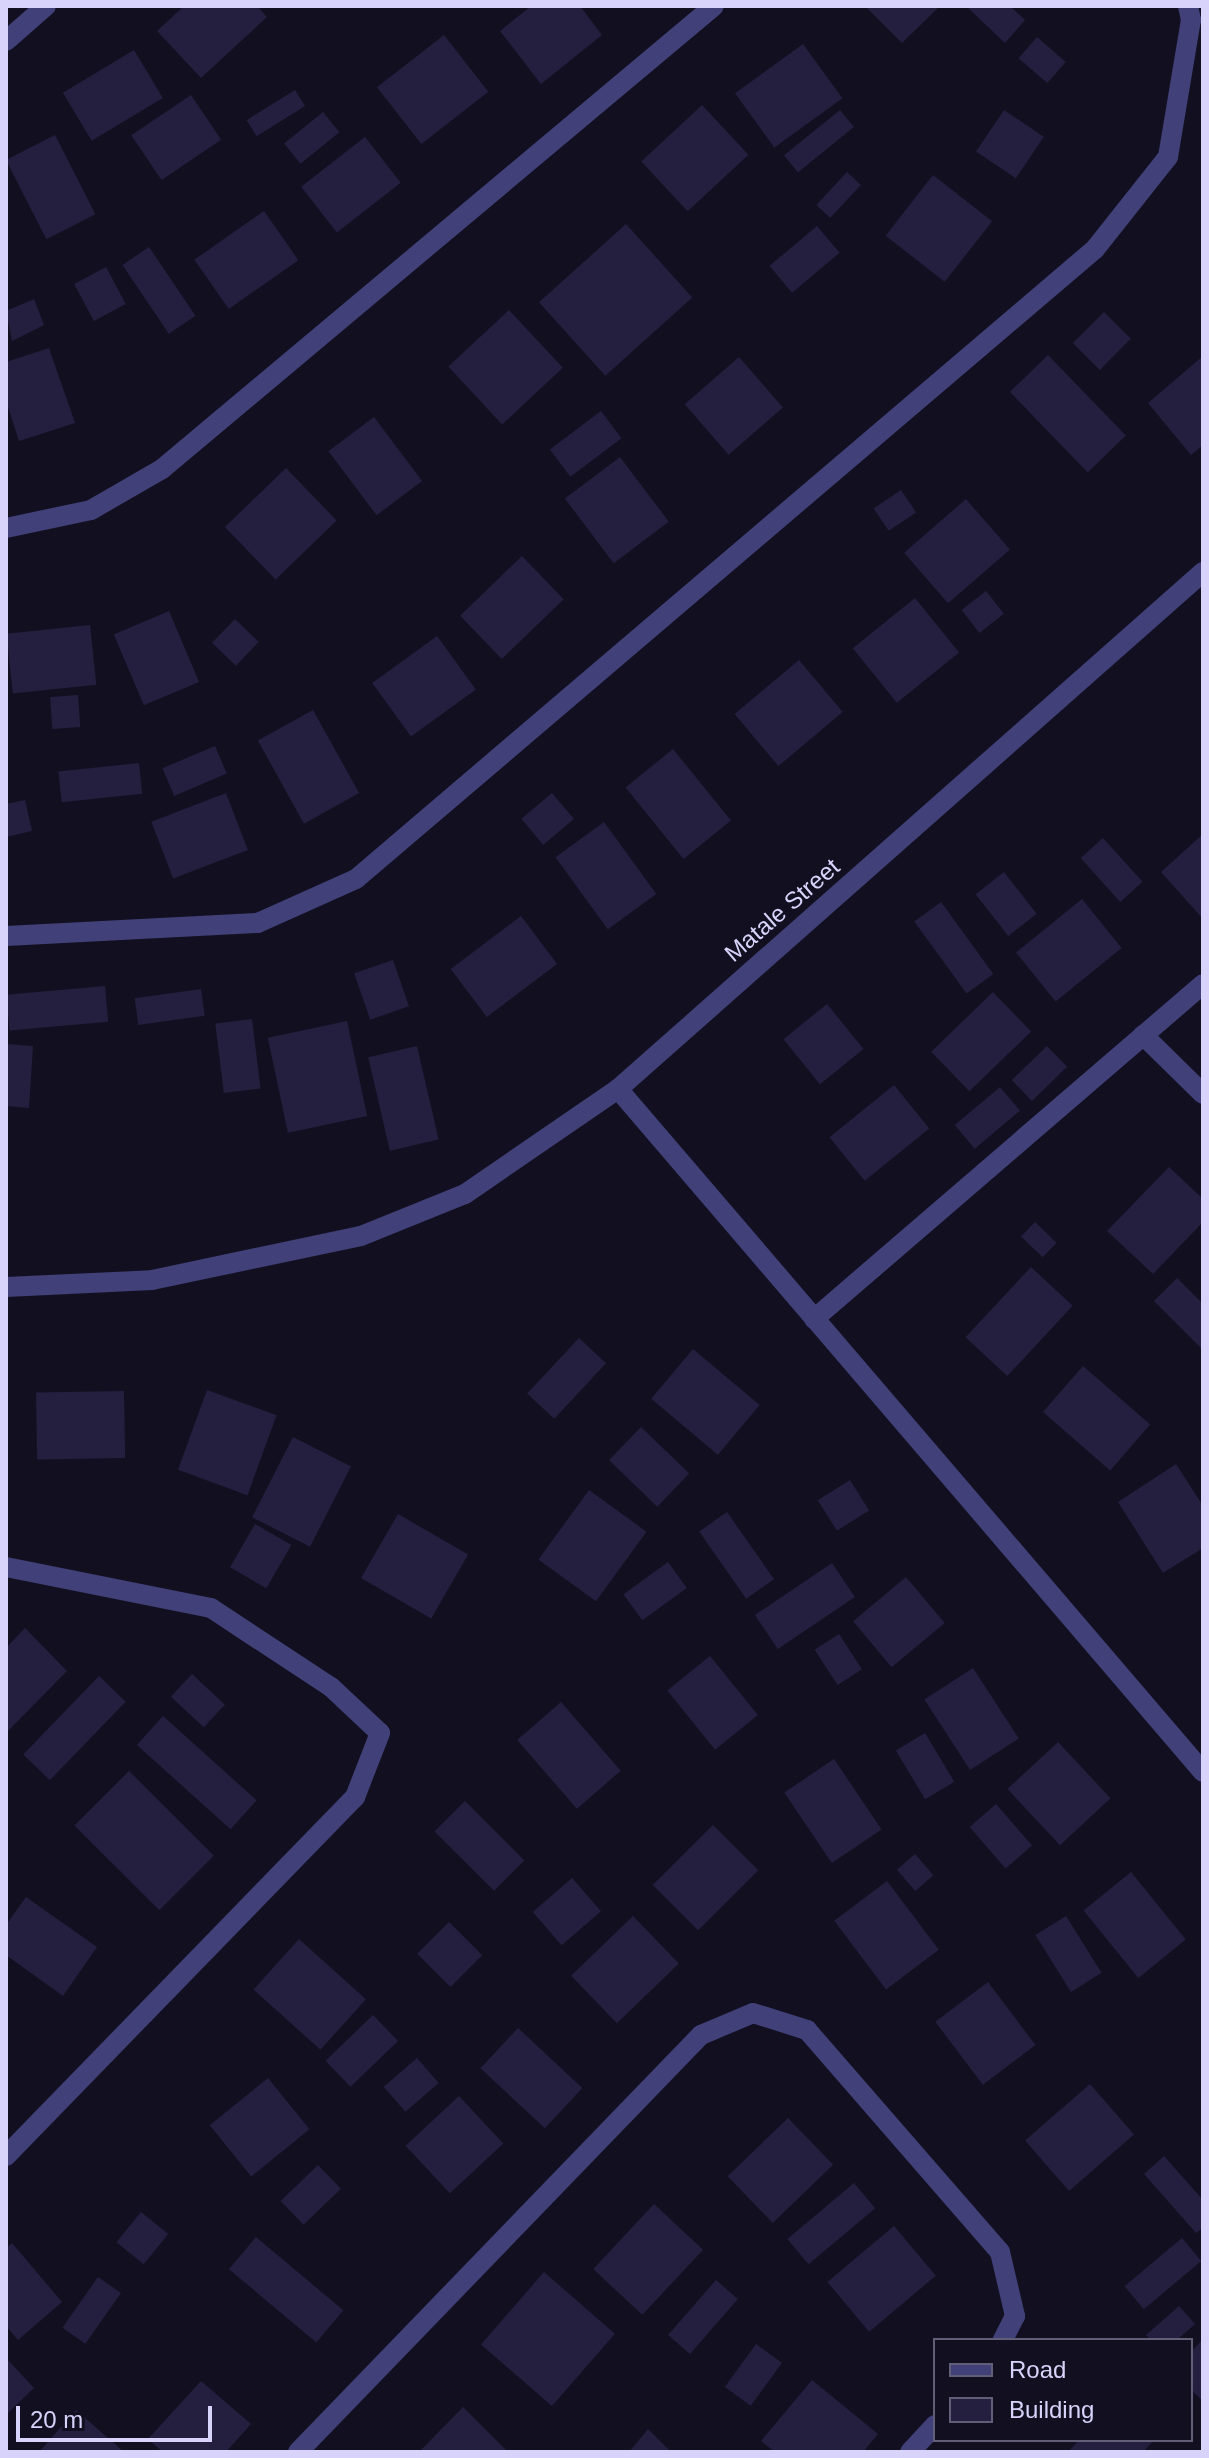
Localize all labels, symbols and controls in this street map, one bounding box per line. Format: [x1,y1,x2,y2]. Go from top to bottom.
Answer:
street label: Matale Street [719,852,845,968]
legend [933,2338,1193,2442]
text: Road [1009,2356,1066,2383]
scale bar [20,2390,216,2440]
text: Building [1009,2396,1094,2423]
text: 20 m [30,2406,83,2433]

